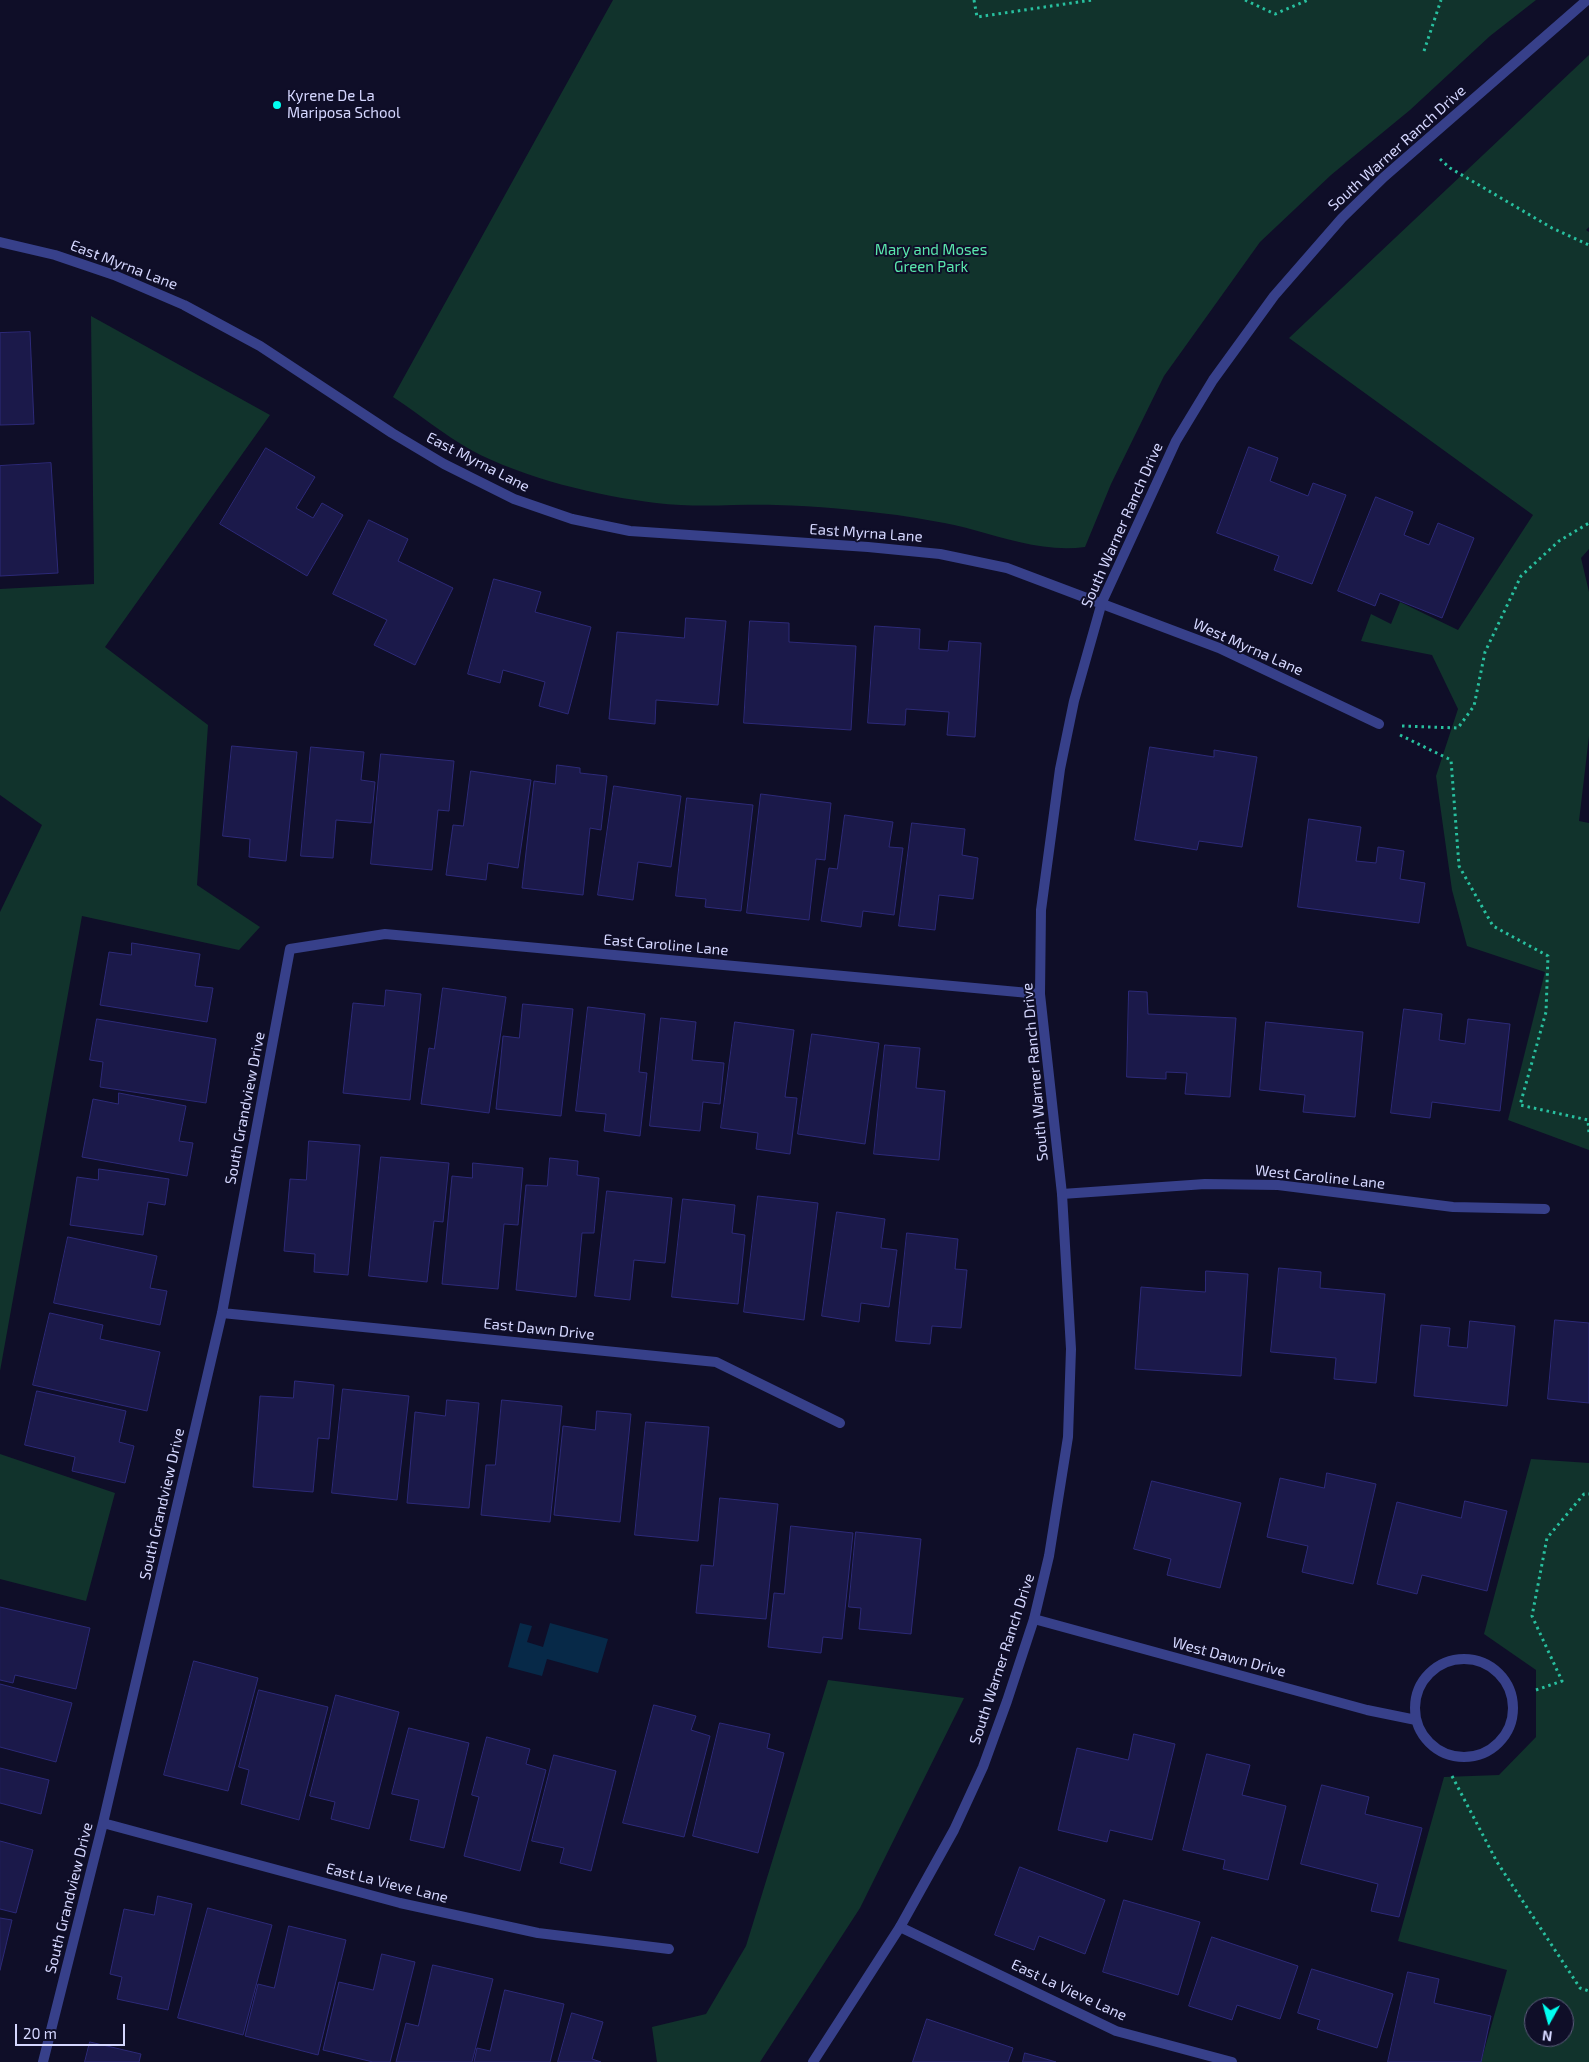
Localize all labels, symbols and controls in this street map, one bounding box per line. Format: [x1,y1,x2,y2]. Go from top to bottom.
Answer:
street label: South Warner Ranch Drive [1325,81,1469,215]
place label: Kyrene De La Mariposa School [287,87,401,122]
marker: Kyrene De La Mariposa School [271,99,283,111]
street label: East Myrna Lane [68,236,180,294]
park label: Mary and Moses Green Park [875,241,987,276]
street label: East Myrna Lane [423,428,533,496]
street label: South Warner Ranch Drive [1077,440,1167,610]
street label: East Myrna Lane [809,520,923,546]
street label: West Myrna Lane [1190,615,1306,679]
street label: East Caroline Lane [603,931,729,959]
street label: South Warner Ranch Drive [1018,982,1052,1162]
street label: South Grandview Drive [221,1030,269,1186]
street label: West Caroline Lane [1254,1161,1386,1193]
street label: East Dawn Drive [483,1314,595,1344]
street label: South Grandview Drive [136,1426,188,1582]
street label: South Warner Ranch Drive [966,1571,1038,1747]
street label: West Dawn Drive [1170,1633,1288,1681]
street label: South Grandview Drive [41,1820,97,1976]
street label: East La Vieve Lane [324,1859,450,1907]
street label: East La Vieve Lane [1008,1955,1130,2025]
north arrow [1524,1997,1574,2047]
scale bar [18,2014,128,2046]
text: 20 m [23,2024,57,2042]
text: N [1541,2027,1553,2045]

